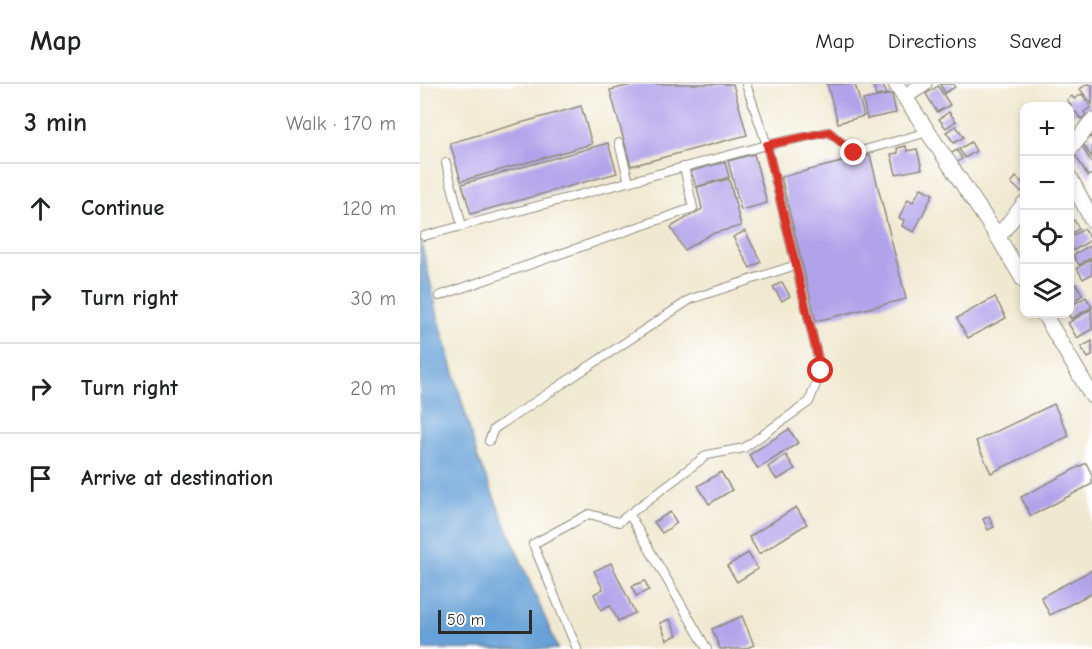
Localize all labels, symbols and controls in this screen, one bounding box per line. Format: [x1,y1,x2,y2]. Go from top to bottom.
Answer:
text: Map [30,25,81,57]
text: Map [815,29,855,53]
text: Directions [888,29,977,53]
text: Saved [1010,29,1062,53]
map controls [1020,102,1074,318]
button: + [1020,102,1074,156]
text: 3 min [24,108,87,138]
text: Walk · 170 m [286,112,396,135]
route end [840,139,866,165]
button: − [1020,156,1074,210]
icon: ahead [24,192,57,225]
text: Continue [81,195,164,221]
text: 120 m [342,197,396,220]
button: locate [1020,210,1074,264]
button: layers [1020,264,1074,318]
icon: right [24,282,57,315]
text: Turn right [81,285,178,311]
text: 30 m [350,287,396,310]
route start [807,357,833,383]
icon: right [24,372,57,405]
text: Turn right [81,375,178,401]
text: 20 m [350,377,396,400]
icon: arrive [24,462,57,495]
text: Arrive at destination [81,465,273,491]
scale bar [438,607,532,634]
text: 50 m [447,611,484,629]

